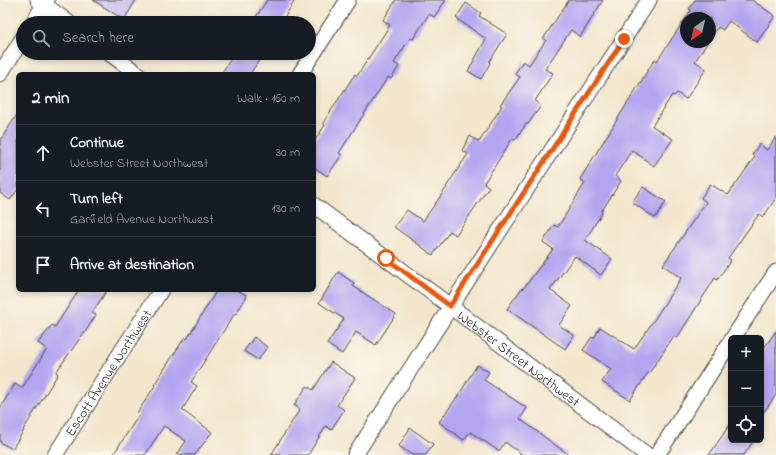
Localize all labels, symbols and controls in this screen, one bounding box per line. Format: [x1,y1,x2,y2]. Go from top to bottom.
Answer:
north arrow [680,12,716,48]
search box [16,16,316,60]
icon: search [30,27,52,49]
text: Search here [62,27,134,49]
route end [615,30,633,48]
text: 2 min [32,86,69,111]
text: Walk · 160 m [237,89,300,108]
text: Continue [70,132,124,154]
icon: ahead [32,142,54,164]
text: 30 m [276,143,300,162]
text: Webster Street Northwest [70,154,208,173]
text: Turn left [70,188,123,210]
icon: left [32,198,54,220]
text: 130 m [272,199,300,218]
text: Garfield Avenue Northwest [70,210,214,229]
route start [377,249,395,267]
icon: arrive [32,254,54,276]
text: Arrive at destination [70,254,194,276]
street label: Escott Avenue Northwest [61,306,158,441]
street label: Webster Street Northwest [452,306,584,413]
map controls [728,335,764,443]
button: + [728,335,764,371]
button: − [728,371,764,407]
button: locate [728,407,764,443]

